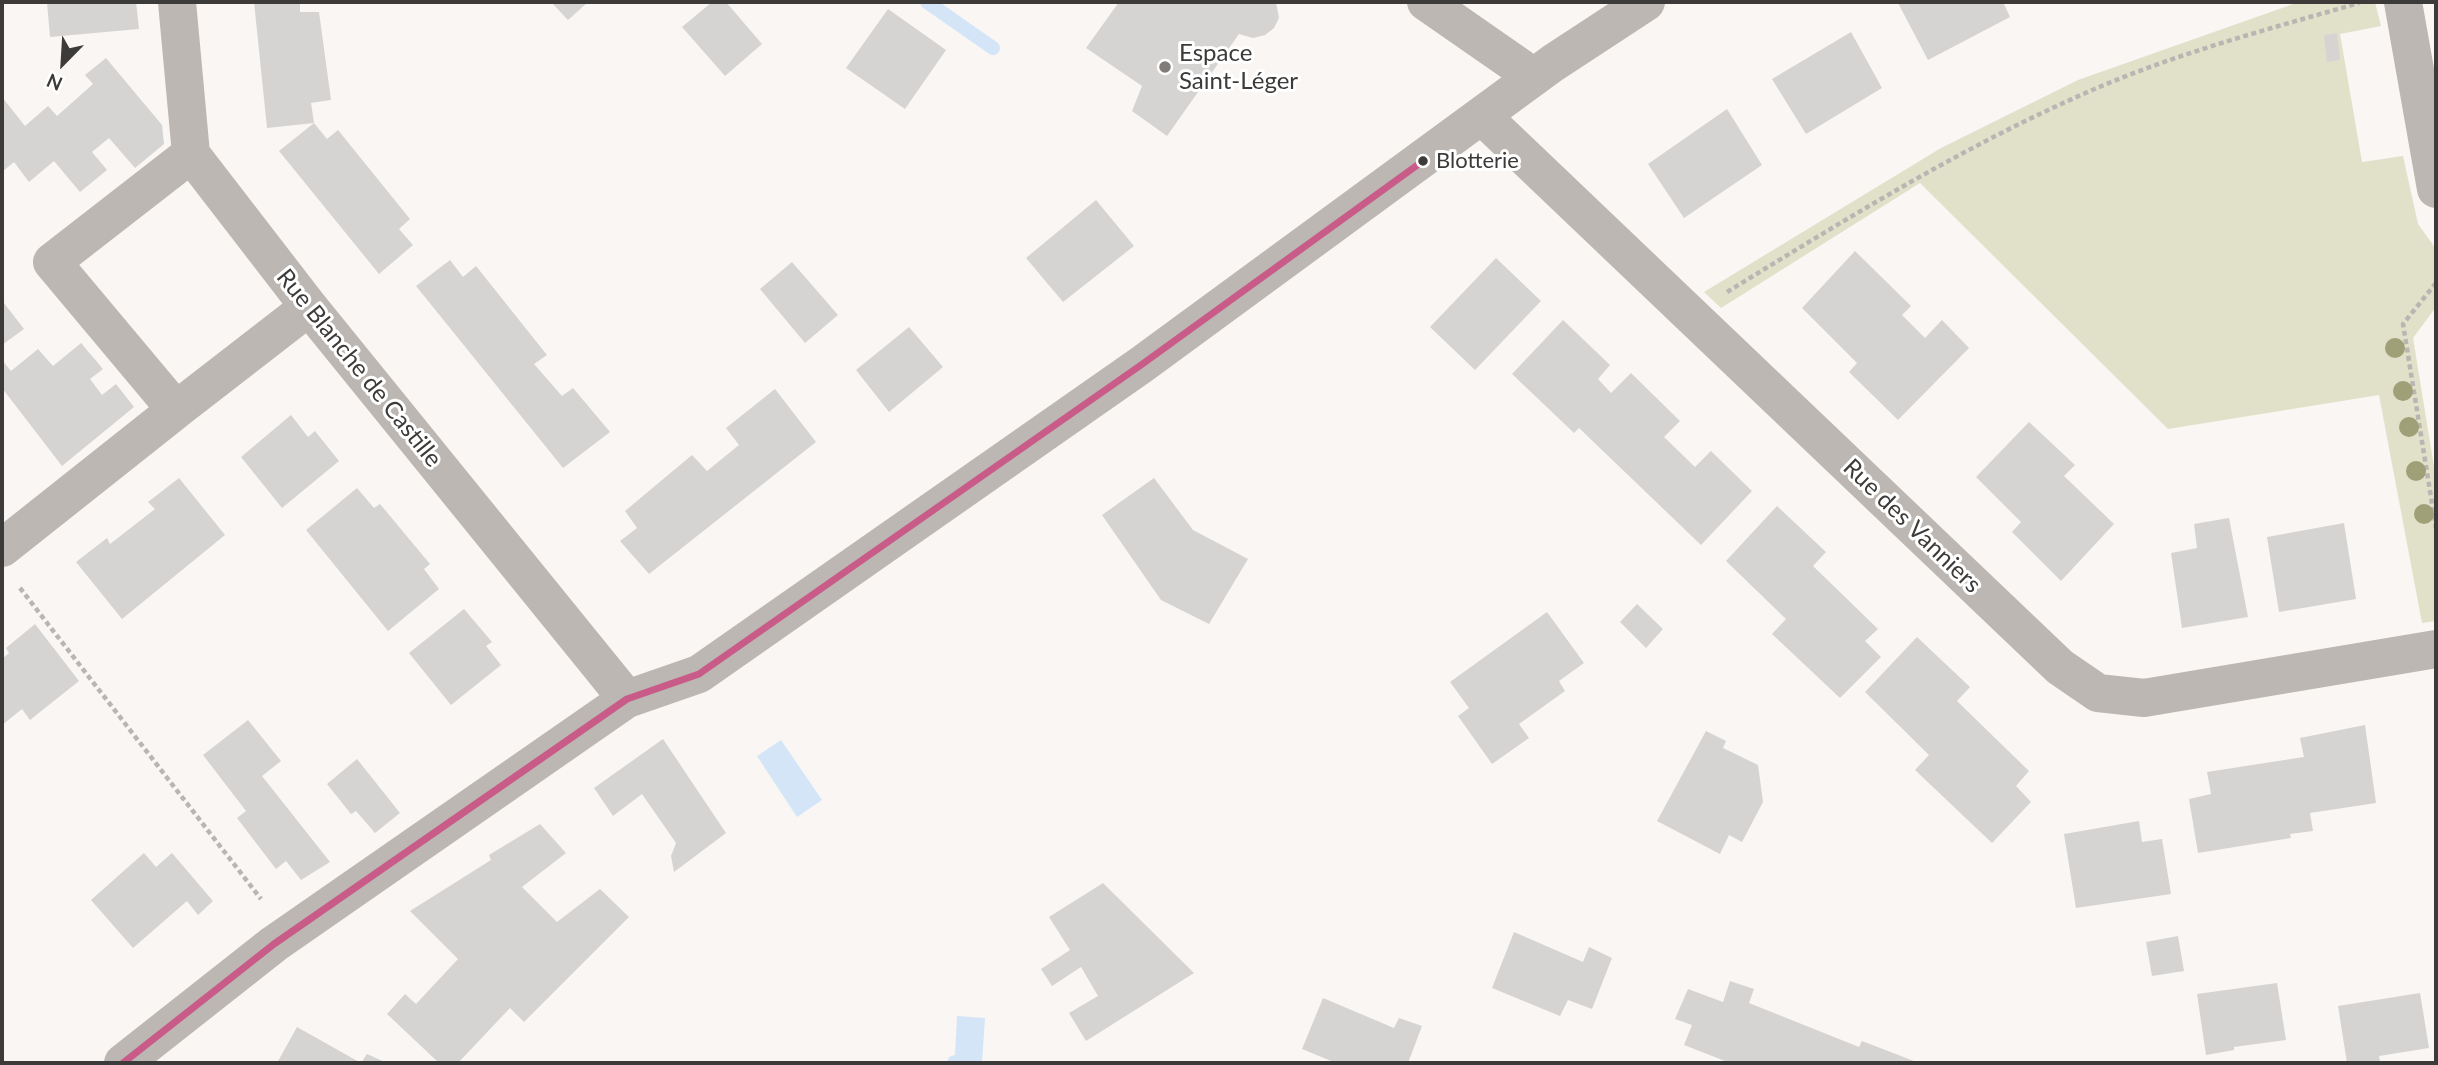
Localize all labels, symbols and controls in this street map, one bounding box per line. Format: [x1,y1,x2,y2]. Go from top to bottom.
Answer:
north arrow [28,28,98,98]
place label: Espace Saint-Léger [1179,39,1298,95]
marker: Espace Saint-Léger [1157,59,1173,75]
text: N [43,69,66,96]
place label: Blotterie [1436,148,1519,174]
marker: Blotterie [1416,154,1430,168]
street label: Rue Blanche de Castille [270,263,448,473]
street label: Rue des Vanniers [1837,453,1987,599]

